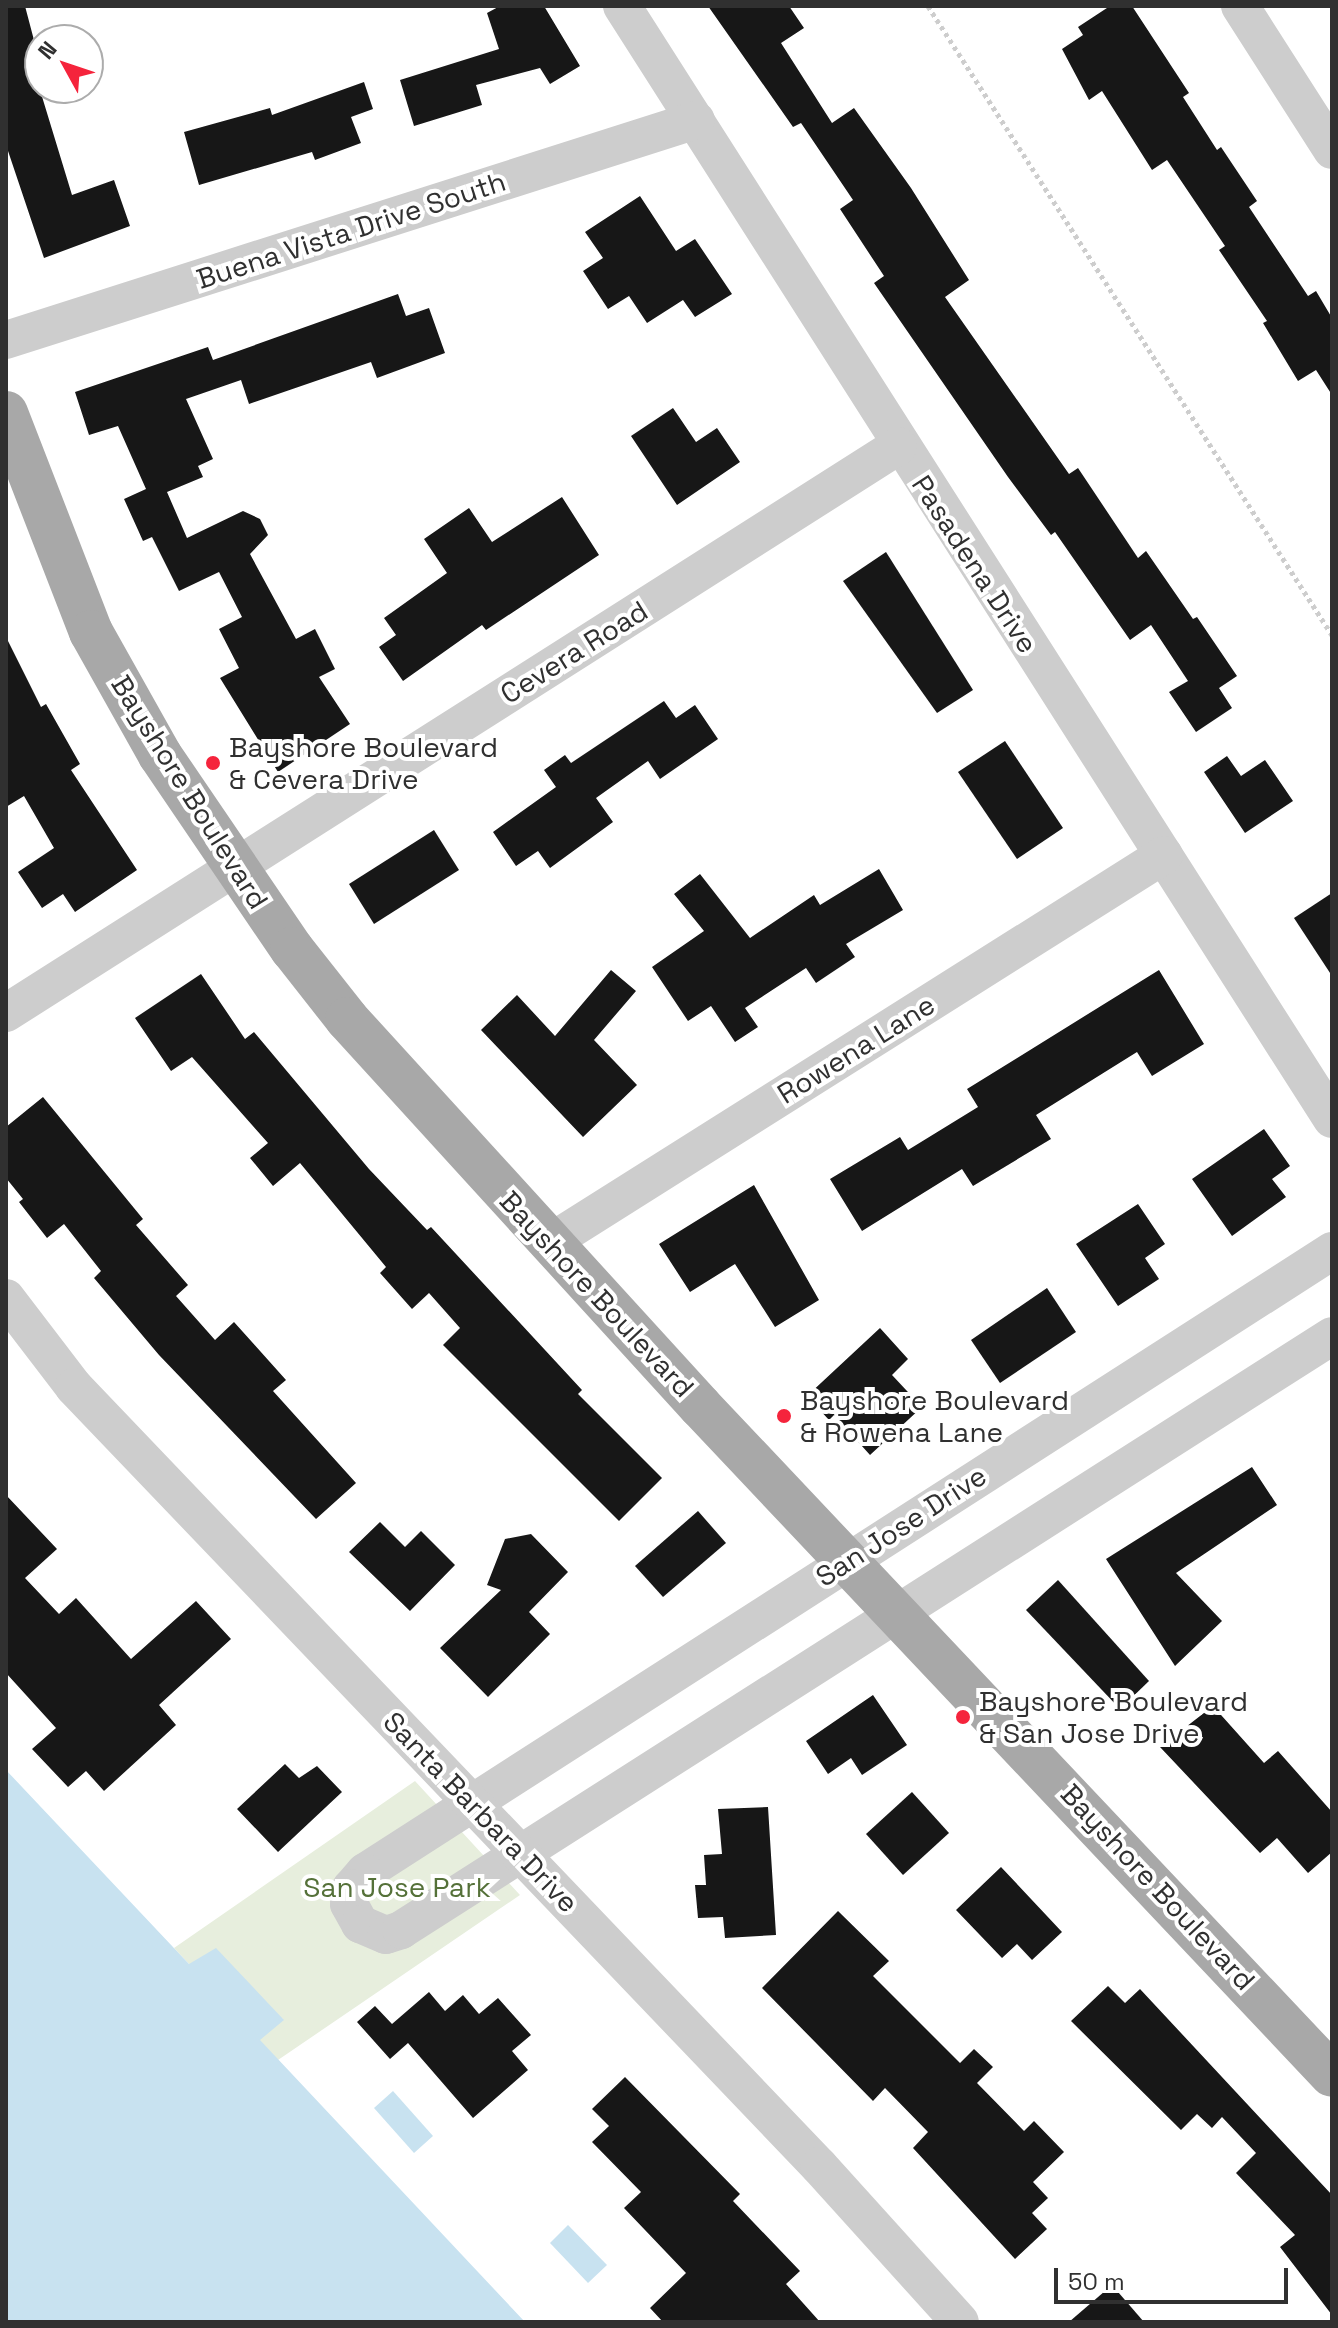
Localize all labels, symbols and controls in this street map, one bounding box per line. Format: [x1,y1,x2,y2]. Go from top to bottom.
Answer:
north arrow [24,24,104,104]
text: N [32,35,63,65]
street label: Buena Vista Drive South [192,164,510,296]
street label: Pasadena Drive [905,469,1045,659]
street label: Cevera Road [494,593,654,711]
street label: Bayshore Boulevard [104,669,276,915]
place label: Bayshore Boulevard & Cevera Drive [229,730,498,796]
marker: Bayshore Boulevard & Cevera Drive [204,754,222,772]
street label: Rowena Lane [771,987,941,1111]
street label: Bayshore Boulevard [493,1184,701,1404]
place label: Bayshore Boulevard & Rowena Lane [800,1383,1069,1449]
marker: Bayshore Boulevard & Rowena Lane [775,1407,793,1425]
street label: San Jose Drive [809,1458,993,1594]
place label: Bayshore Boulevard & San Jose Drive [979,1684,1248,1750]
street label: Santa Barbara Drive [377,1705,585,1919]
marker: Bayshore Boulevard & San Jose Drive [954,1708,972,1726]
street label: Bayshore Boulevard [1054,1777,1262,1997]
park label: San Jose Park [303,1870,491,1904]
scale bar [1058,2252,1292,2302]
text: 50 m [1068,2266,1125,2297]

